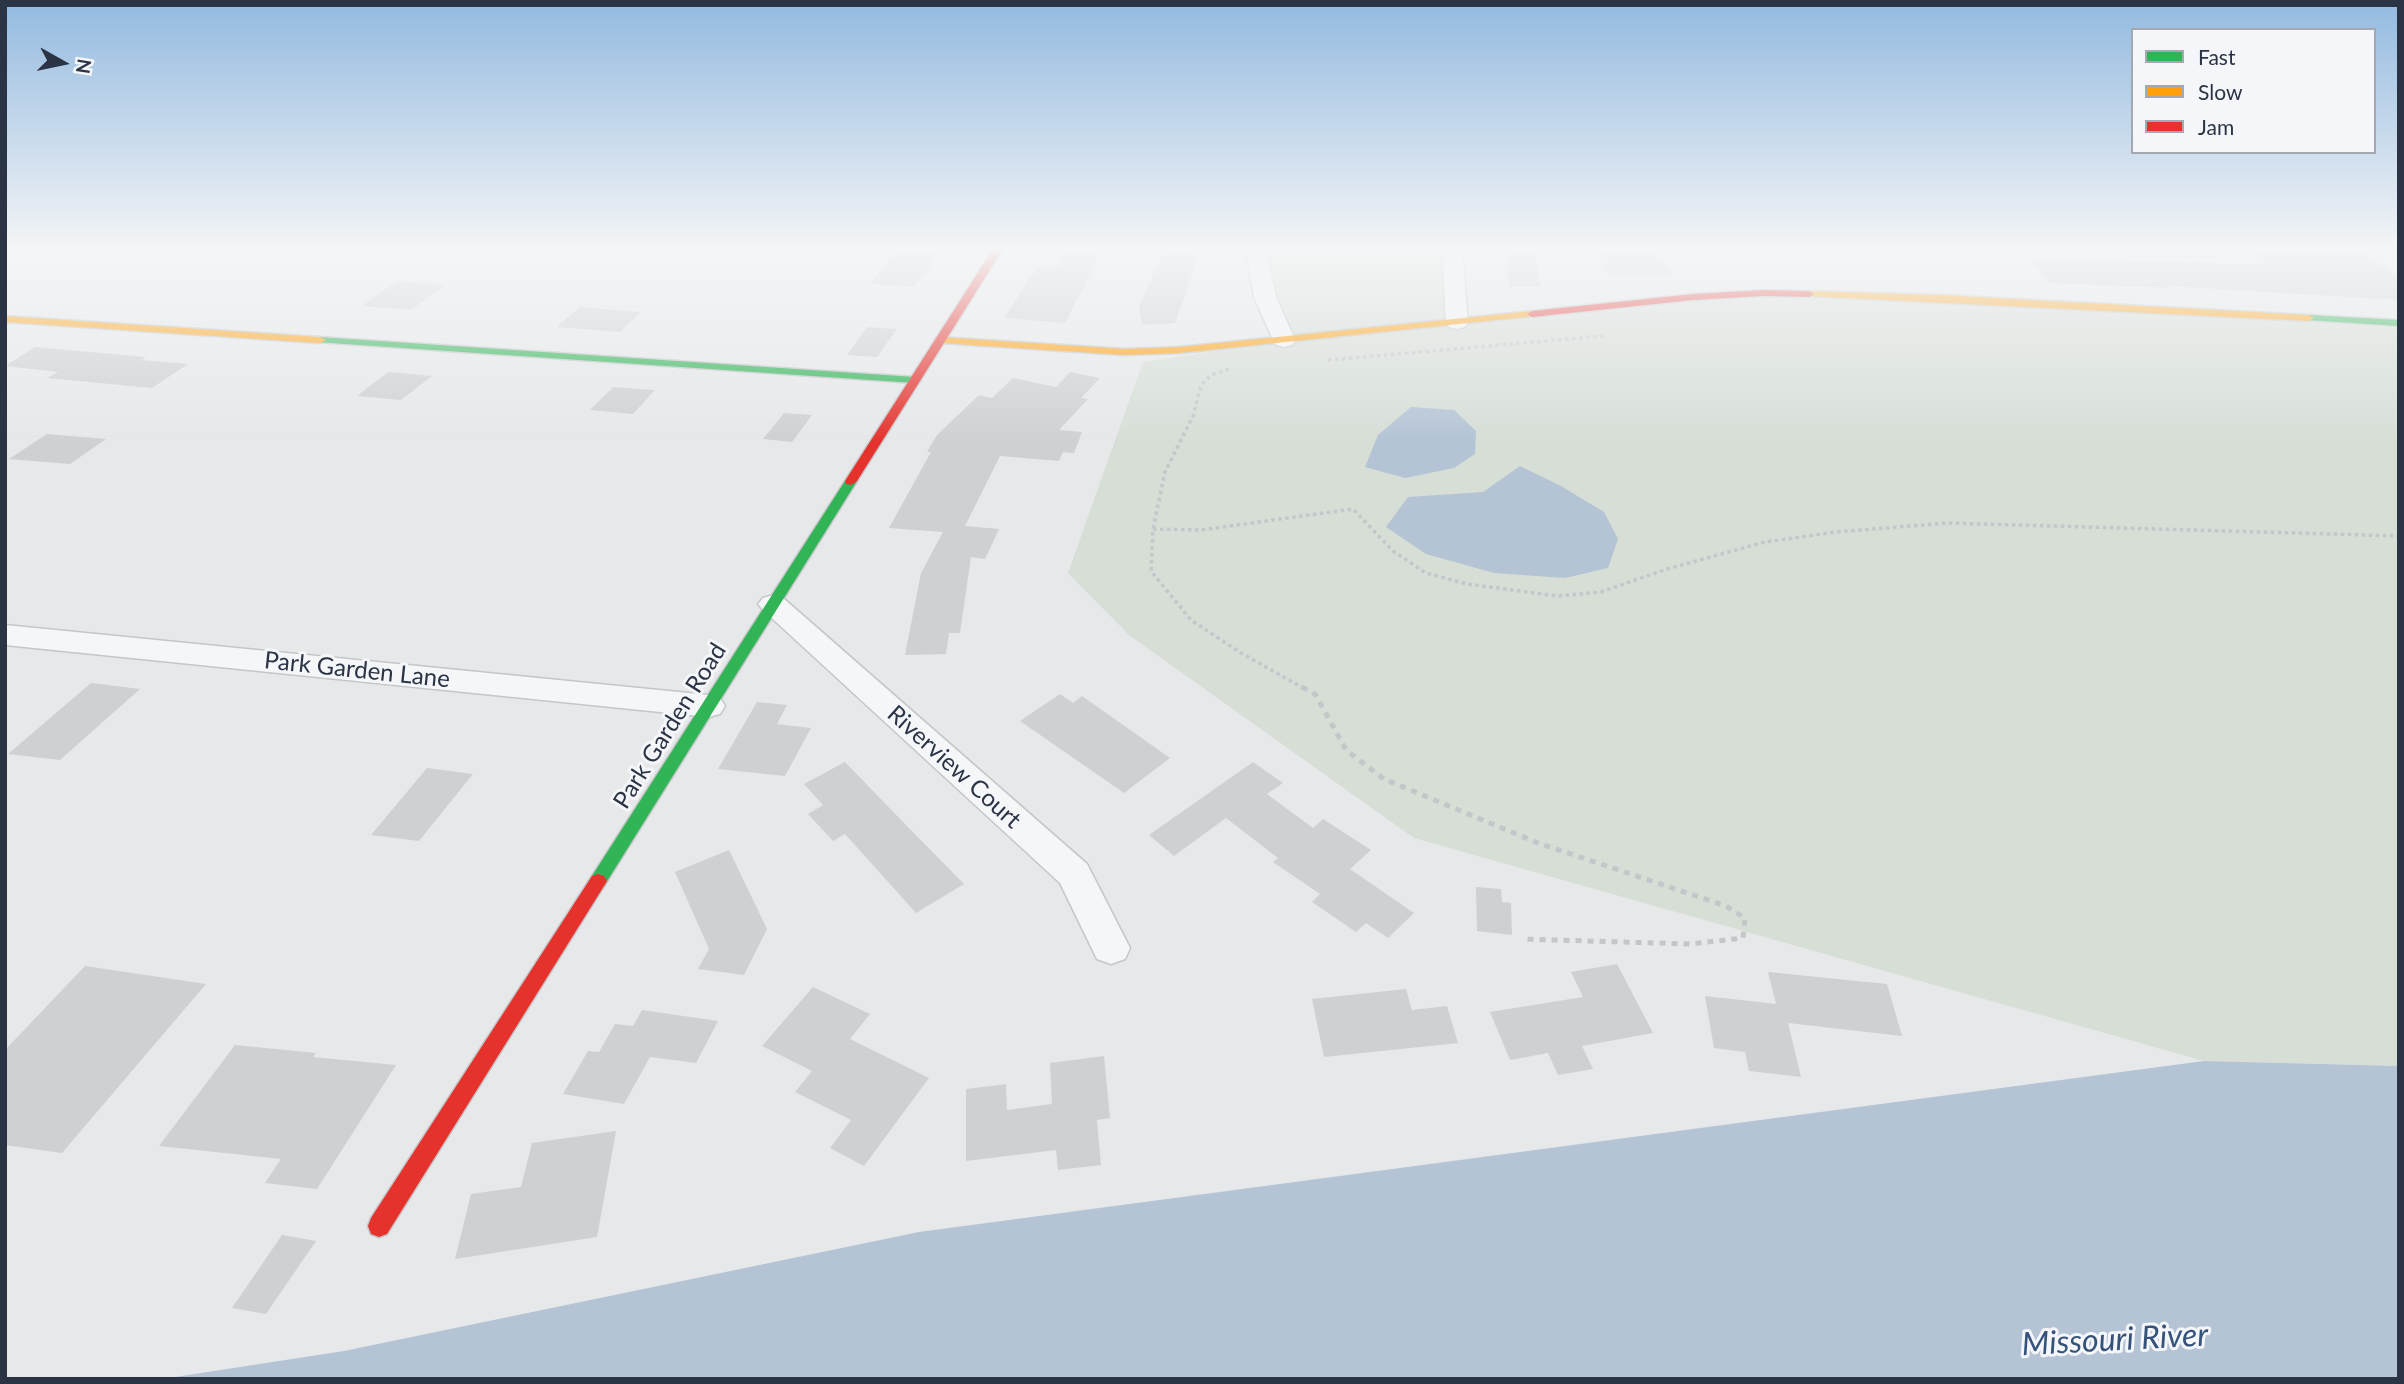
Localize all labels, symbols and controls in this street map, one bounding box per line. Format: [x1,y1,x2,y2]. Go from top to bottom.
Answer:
north arrow [28,28,98,98]
legend [2131,28,2376,154]
text: Fast [2198,44,2235,69]
text: N [72,57,97,75]
text: Slow [2198,79,2242,104]
text: Jam [2198,114,2234,139]
street label: Park Garden Road [608,638,732,814]
street label: Park Garden Lane [263,646,451,694]
street label: Riverview Court [881,699,1027,835]
water label: Missouri River [2021,1316,2209,1364]

